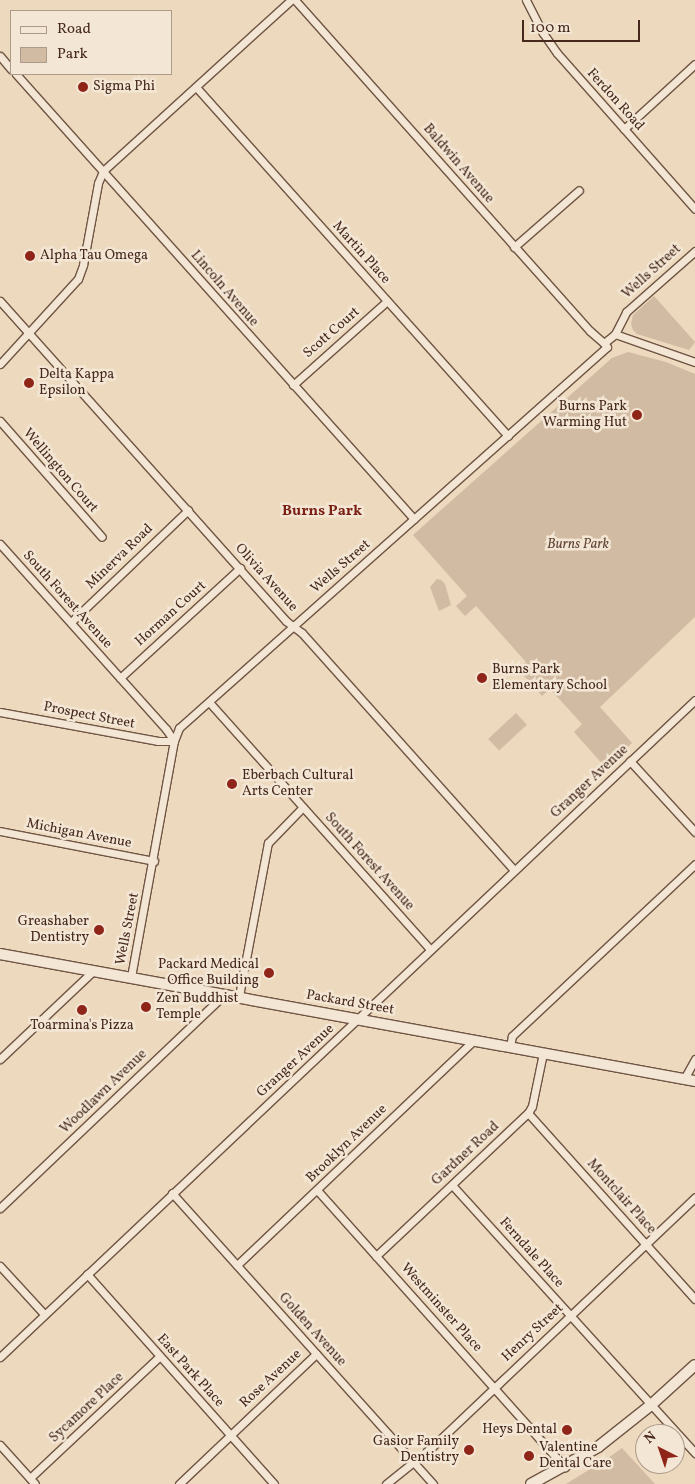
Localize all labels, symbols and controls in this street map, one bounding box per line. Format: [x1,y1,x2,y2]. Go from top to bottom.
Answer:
legend [10,10,172,75]
scale bar [525,10,642,42]
text: 100 m [530,18,570,39]
text: Road [57,19,91,40]
text: Park [57,44,88,65]
street label: Ferdon Road [583,65,647,135]
place label: Sigma Phi [93,79,155,95]
marker: Sigma Phi [77,81,89,93]
street label: Baldwin Avenue [419,121,497,207]
street label: Martin Place [329,218,393,288]
street label: Wells Street [619,241,685,303]
place label: Alpha Tau Omega [40,248,148,264]
street label: Lincoln Avenue [186,248,262,330]
marker: Alpha Tau Omega [24,250,36,262]
street label: Scott Court [300,304,364,362]
place label: Delta Kappa Epsilon [39,367,114,400]
marker: Delta Kappa Epsilon [23,377,35,389]
place label: Burns Park Warming Hut [543,399,627,432]
marker: Burns Park Warming Hut [631,409,643,421]
street label: Wellington Court [19,425,101,517]
district label: Burns Park [282,503,362,521]
street label: Minerva Road [83,521,157,593]
street label: Wells Street [308,537,374,597]
park label: Burns Park [547,537,609,553]
street label: Olivia Avenue [231,540,301,616]
street label: South Forest Avenue [19,548,115,652]
street label: Horman Court [132,578,210,650]
place label: Burns Park Elementary School [492,662,608,694]
marker: Burns Park Elementary School [476,672,488,684]
street label: Prospect Street [42,699,136,733]
street label: Granger Avenue [548,742,632,822]
place label: Eberbach Cultural Arts Center [242,768,353,800]
marker: Eberbach Cultural Arts Center [226,778,238,790]
street label: South Forest Avenue [321,810,417,914]
street label: Michigan Avenue [25,816,133,852]
street label: Wells Street [113,891,143,967]
place label: Greashaber Dentistry [18,914,89,946]
marker: Greashaber Dentistry [93,924,105,936]
place label: Packard Medical Office Building [158,957,259,990]
marker: Packard Medical Office Building [263,967,275,979]
street label: Packard Street [305,987,395,1019]
place label: Zen Buddhist Temple [156,991,239,1024]
marker: Zen Buddhist Temple [140,1001,152,1013]
marker: Toarmina's Pizza [76,1004,88,1016]
place label: Toarmina's Pizza [30,1018,134,1034]
street label: Granger Avenue [254,1021,338,1101]
street label: Woodlawn Avenue [57,1046,151,1138]
street label: Brooklyn Avenue [303,1101,391,1187]
street label: Gardner Road [429,1118,503,1190]
street label: Montclair Place [583,1156,659,1238]
street label: Ferndale Place [495,1214,567,1292]
street label: Westminster Place [397,1260,485,1356]
street label: Golden Avenue [275,1290,349,1370]
street label: Henry Street [499,1300,567,1366]
street label: East Park Place [153,1331,227,1411]
street label: Rose Avenue [237,1346,305,1412]
street label: Sycamore Place [46,1369,128,1447]
place label: Heys Dental [482,1422,557,1438]
marker: Heys Dental [561,1424,573,1436]
north arrow [635,1424,685,1474]
text: N [640,1428,661,1449]
place label: Gasior Family Dentistry [373,1434,459,1466]
place label: Valentine Dental Care [539,1440,612,1472]
marker: Gasior Family Dentistry [463,1444,475,1456]
marker: Valentine Dental Care [523,1450,535,1462]

